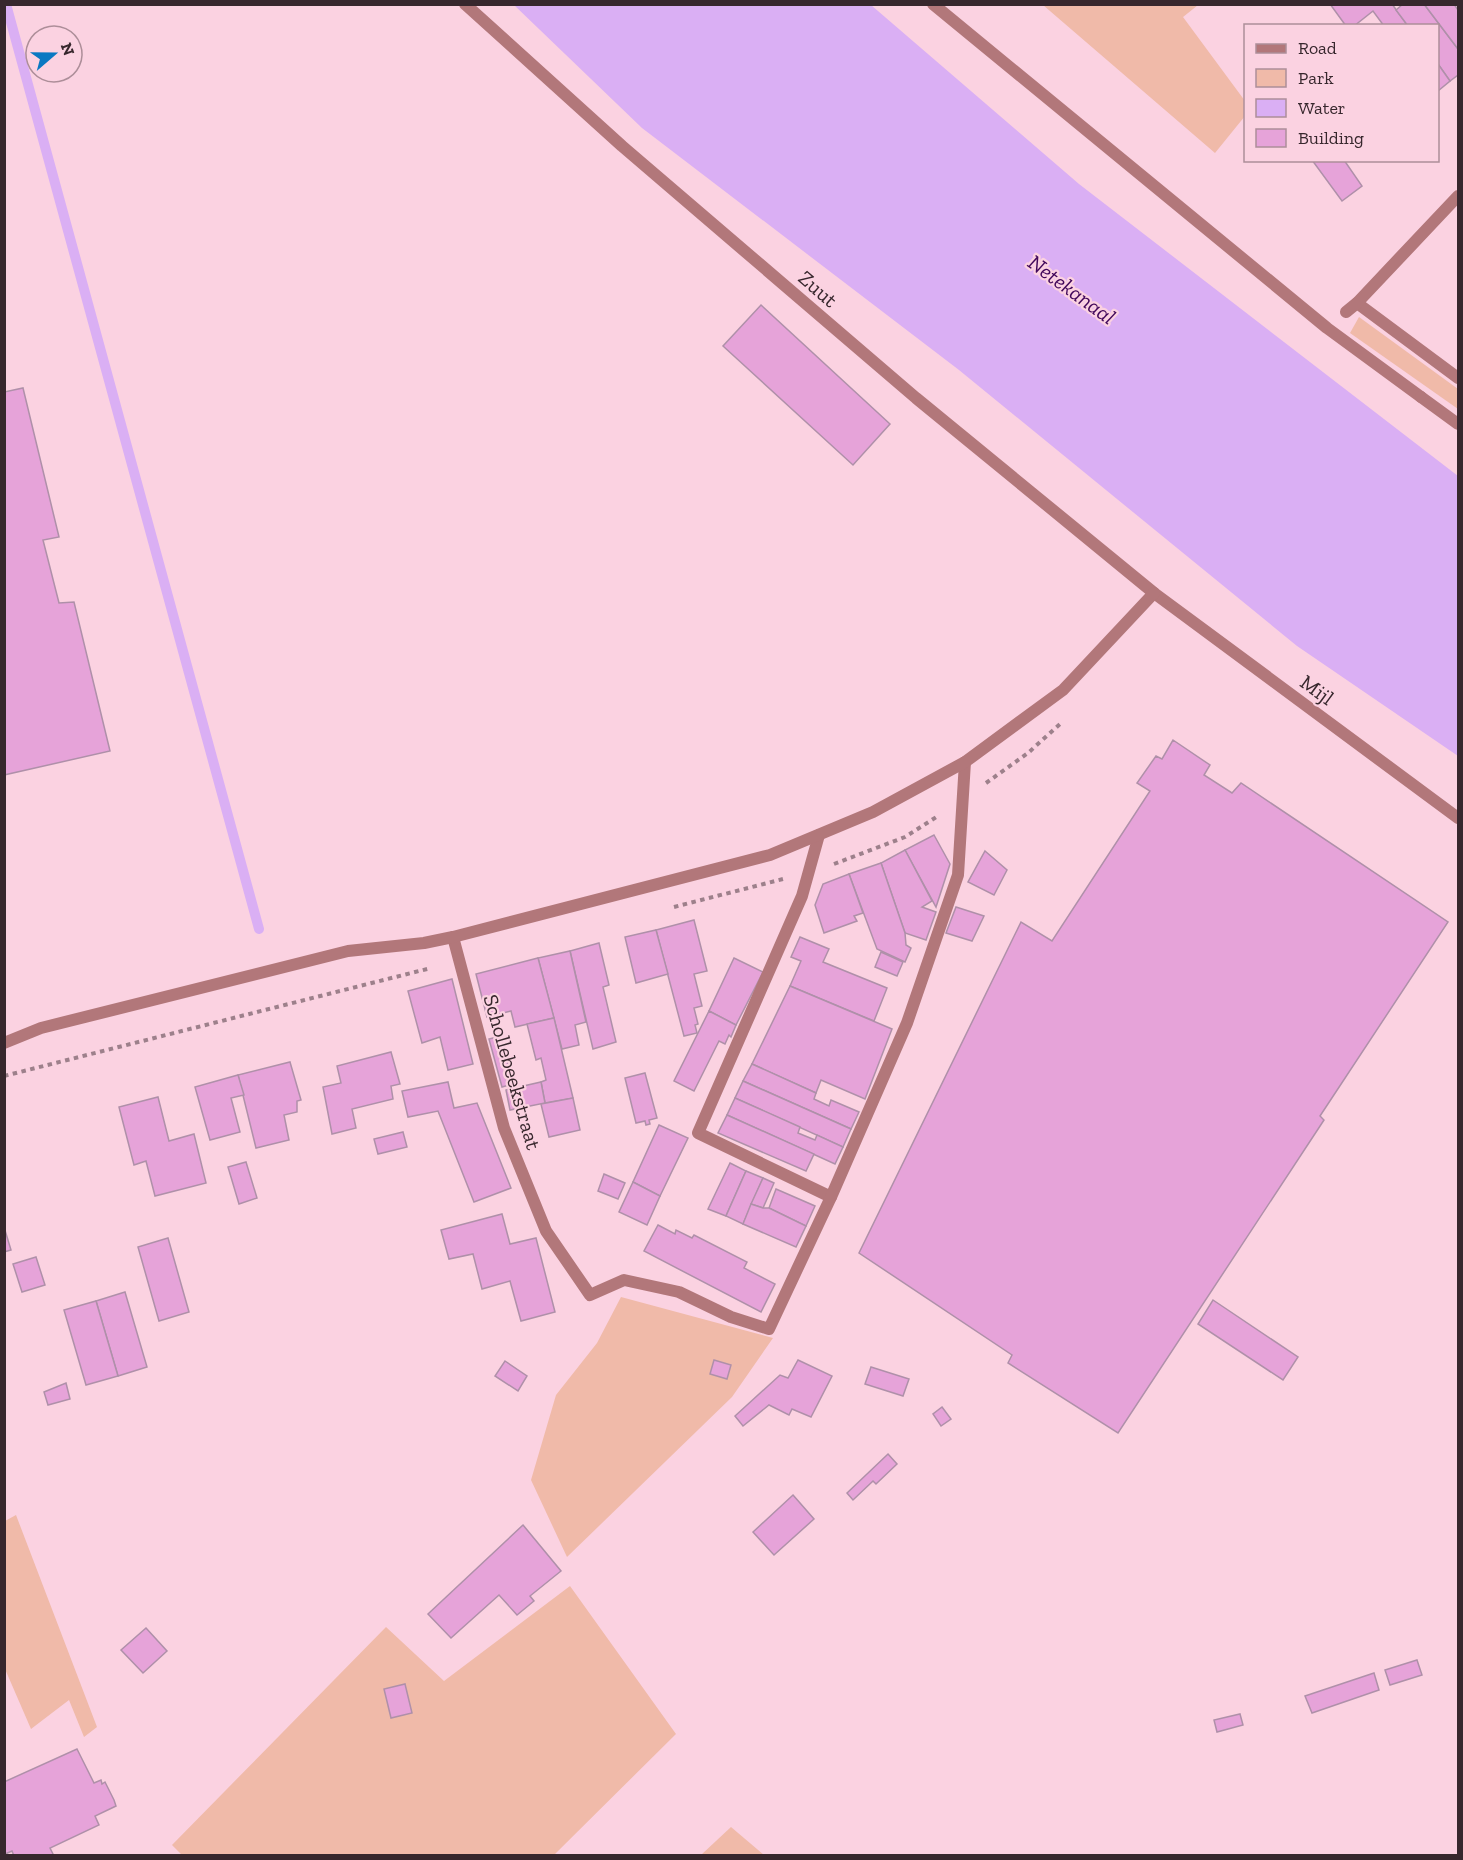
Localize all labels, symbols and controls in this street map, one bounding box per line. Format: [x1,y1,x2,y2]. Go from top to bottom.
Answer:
north arrow [24,24,84,84]
legend [1244,24,1439,162]
text: Road [1298,37,1337,59]
text: N [57,40,79,58]
text: Park [1298,67,1334,89]
text: Water [1298,97,1345,119]
text: Building [1298,127,1364,149]
water label: Netekanaal [1023,249,1121,330]
street label: Zuut [794,265,843,312]
street label: Mijl [1295,669,1339,711]
street label: Schollebeekstraat [478,991,547,1153]

